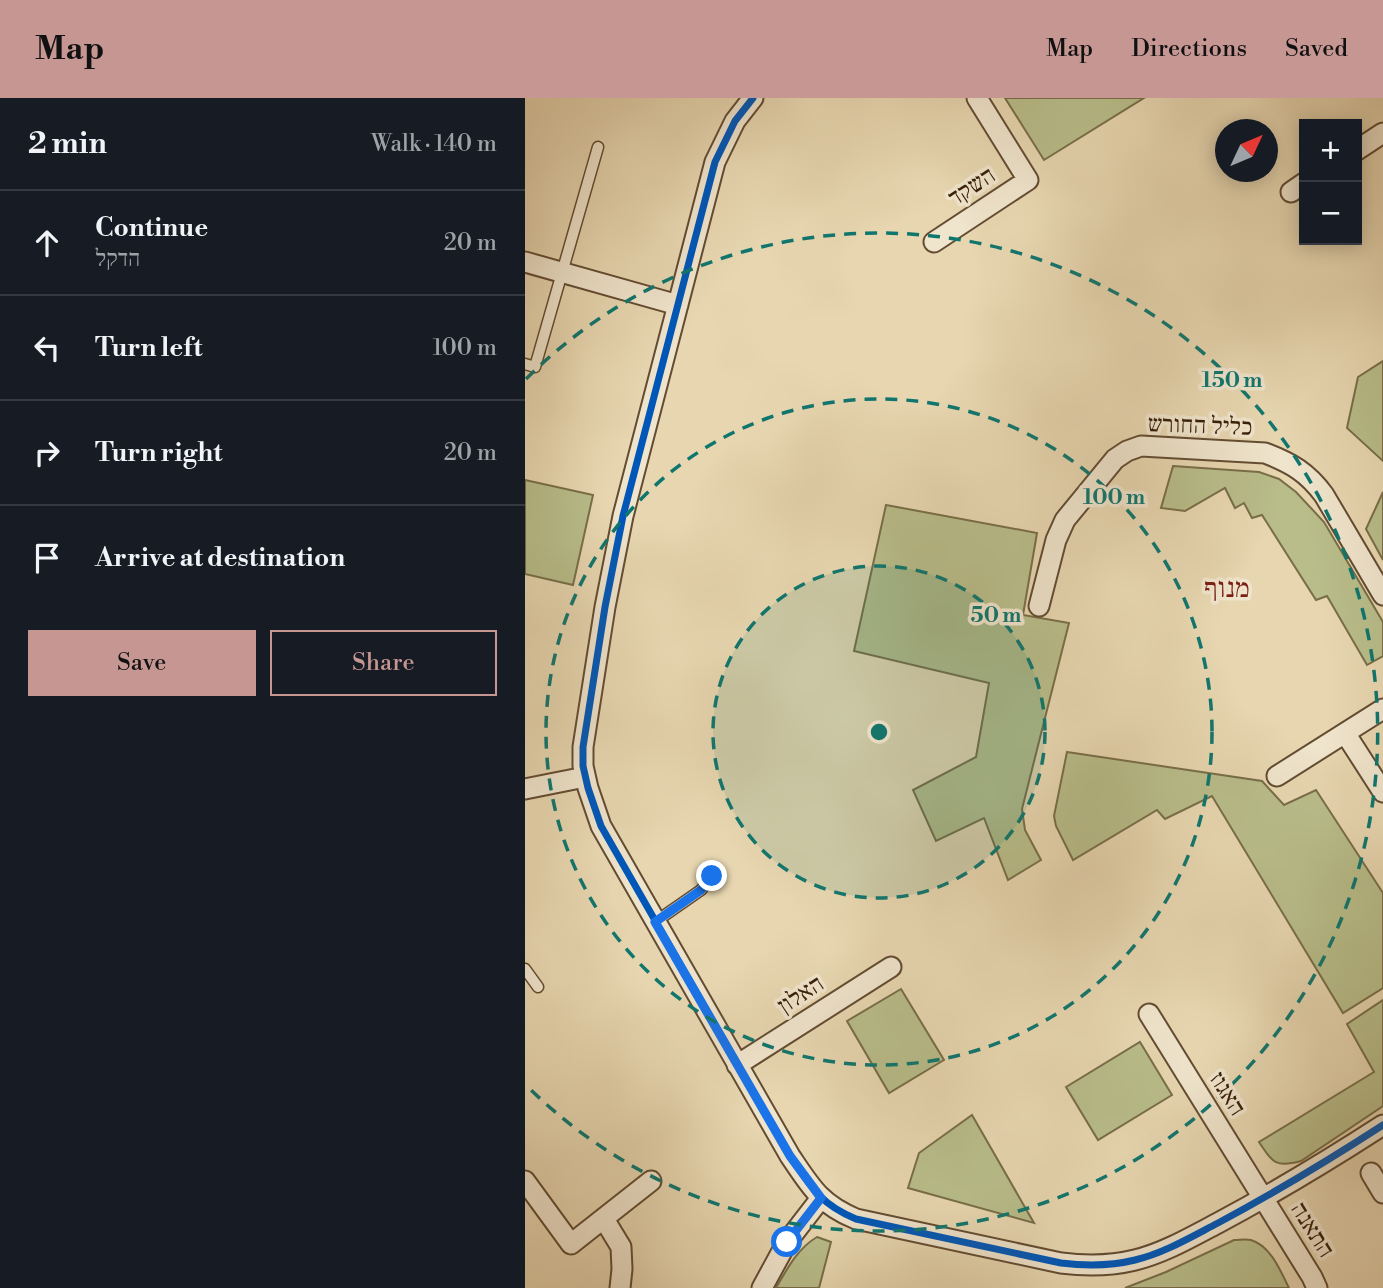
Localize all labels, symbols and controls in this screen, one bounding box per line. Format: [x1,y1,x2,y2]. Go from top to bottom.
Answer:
text: Map [35,29,104,70]
text: Map [1046,34,1093,64]
text: Directions [1131,34,1247,64]
text: Saved [1285,34,1348,64]
north arrow [1215,119,1278,182]
map controls [1299,119,1362,245]
button: + [1299,119,1362,182]
text: 2 min [28,125,107,163]
text: Walk · 140 m [371,130,497,158]
street label: השקד [943,161,1001,213]
button: − [1299,182,1362,245]
text: Continue [95,212,208,244]
icon: ahead [28,224,66,262]
text: 20 m [444,229,497,257]
text: הדקל [95,245,140,273]
icon: left [28,329,66,367]
text: Turn left [95,332,203,364]
text: 100 m [432,334,497,362]
text: 150 m [1202,368,1262,394]
street label: כליל החורש [1147,409,1253,443]
icon: right [28,434,66,472]
text: Turn right [95,437,223,469]
text: 20 m [444,439,497,467]
text: 100 m [1083,485,1145,511]
icon: arrive [28,539,66,577]
text: Arrive at destination [95,542,345,574]
district label: מנוף [1204,571,1250,606]
text: 50 m [971,603,1021,629]
button: Save [28,630,256,696]
button: Share [270,630,497,696]
centre of rings [867,720,891,744]
route end [696,860,727,891]
street label: האלון [772,969,830,1021]
street label: האגוז [1202,1066,1252,1122]
street label: התאנה [1283,1197,1341,1263]
route start [771,1226,802,1257]

